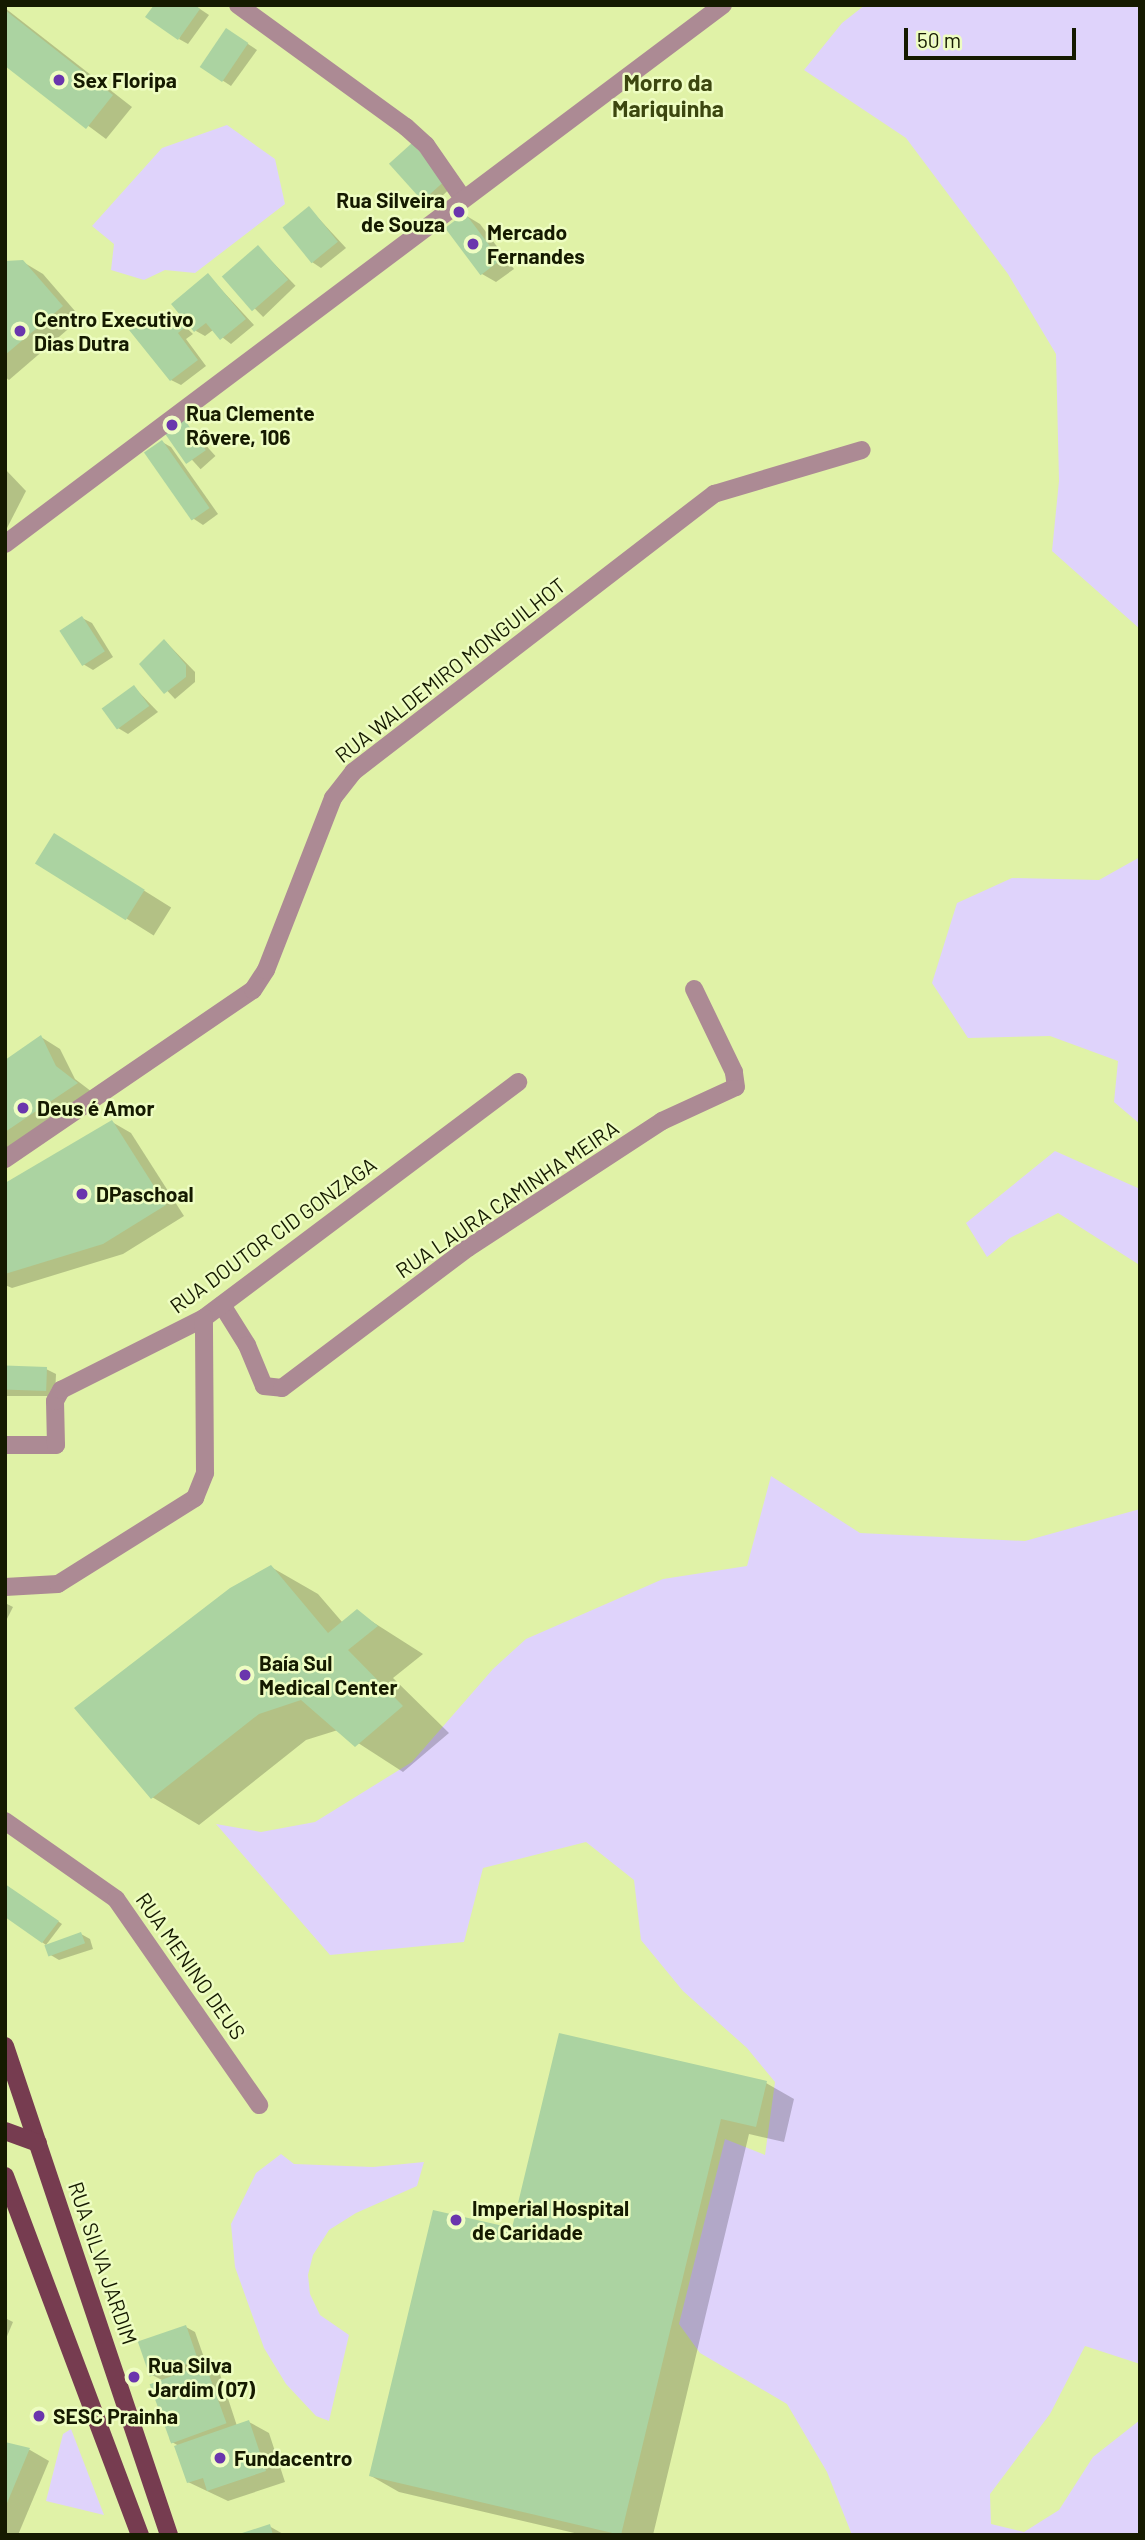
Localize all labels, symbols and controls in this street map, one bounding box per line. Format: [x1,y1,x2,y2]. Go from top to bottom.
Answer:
scale bar [907,14,1078,58]
text: 50 m [917,27,961,52]
place label: Sex Floripa [73,67,177,93]
district label: Morro da Mariquinha [612,68,724,122]
marker: Sex Floripa [51,72,67,88]
place label: Rua Silveira de Souza [336,187,445,237]
marker: Rua Silveira de Souza [451,204,467,220]
place label: Mercado Fernandes [487,219,585,269]
marker: Mercado Fernandes [465,236,481,252]
place label: Centro Executivo Dias Dutra [34,306,194,356]
marker: Centro Executivo Dias Dutra [12,323,28,339]
place label: Rua Clemente Rôvere, 106 [186,400,315,450]
marker: Rua Clemente Rôvere, 106 [164,417,180,433]
street label: RUA WALDEMIRO MONGUILHOT [330,572,570,768]
place label: Deus é Amor [37,1095,155,1121]
marker: Deus é Amor [15,1100,31,1116]
street label: RUA LAURA CAMINHA MEIRA [391,1115,623,1283]
street label: RUA DOUTOR CID GONZAGA [165,1152,381,1318]
place label: DPaschoal [96,1181,194,1207]
marker: DPaschoal [74,1186,90,1202]
place label: Baía Sul Medical Center [259,1650,397,1700]
marker: Baía Sul Medical Center [237,1667,253,1683]
street label: RUA MENINO DEUS [131,1888,251,2044]
street label: RUA SILVA JARDIM [63,2178,143,2348]
place label: Imperial Hospital de Caridade [472,2195,629,2245]
marker: Imperial Hospital de Caridade [446,2210,466,2230]
place label: Rua Silva Jardim (07) [148,2352,255,2402]
marker: Rua Silva Jardim (07) [126,2369,142,2385]
place label: SESC Prainha [53,2403,178,2429]
marker: SESC Prainha [31,2408,47,2424]
place label: Fundacentro [234,2445,352,2471]
marker: Fundacentro [212,2450,228,2466]

